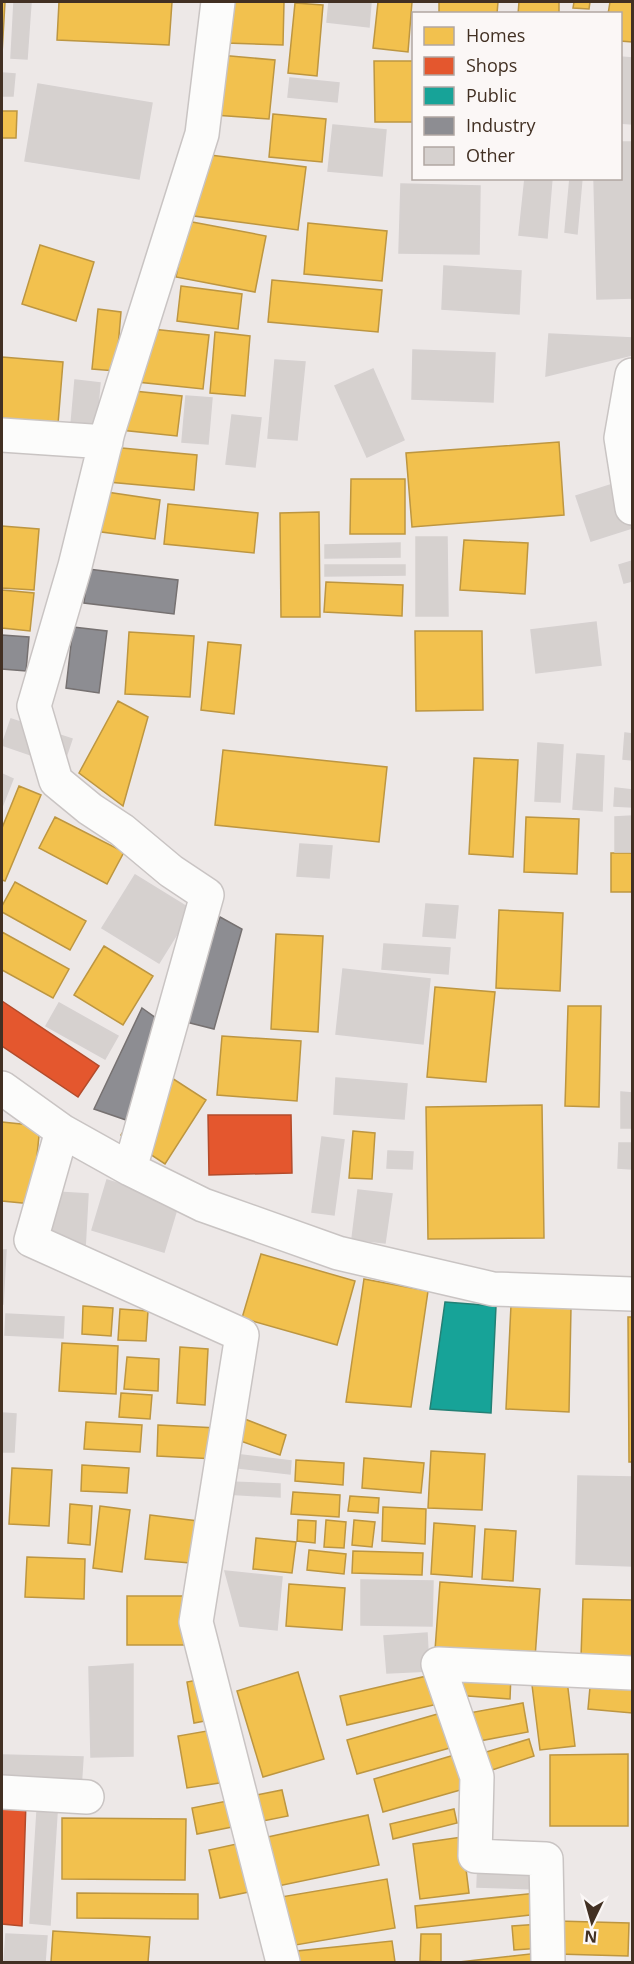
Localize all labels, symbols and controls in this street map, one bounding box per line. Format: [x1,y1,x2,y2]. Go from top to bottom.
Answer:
legend [412,12,622,180]
text: Homes [466,23,525,47]
text: Shops [466,53,517,77]
text: Public [466,83,517,107]
text: Industry [466,113,536,137]
text: Other [466,143,516,167]
north arrow [562,1892,622,1952]
text: N [583,1925,598,1948]

